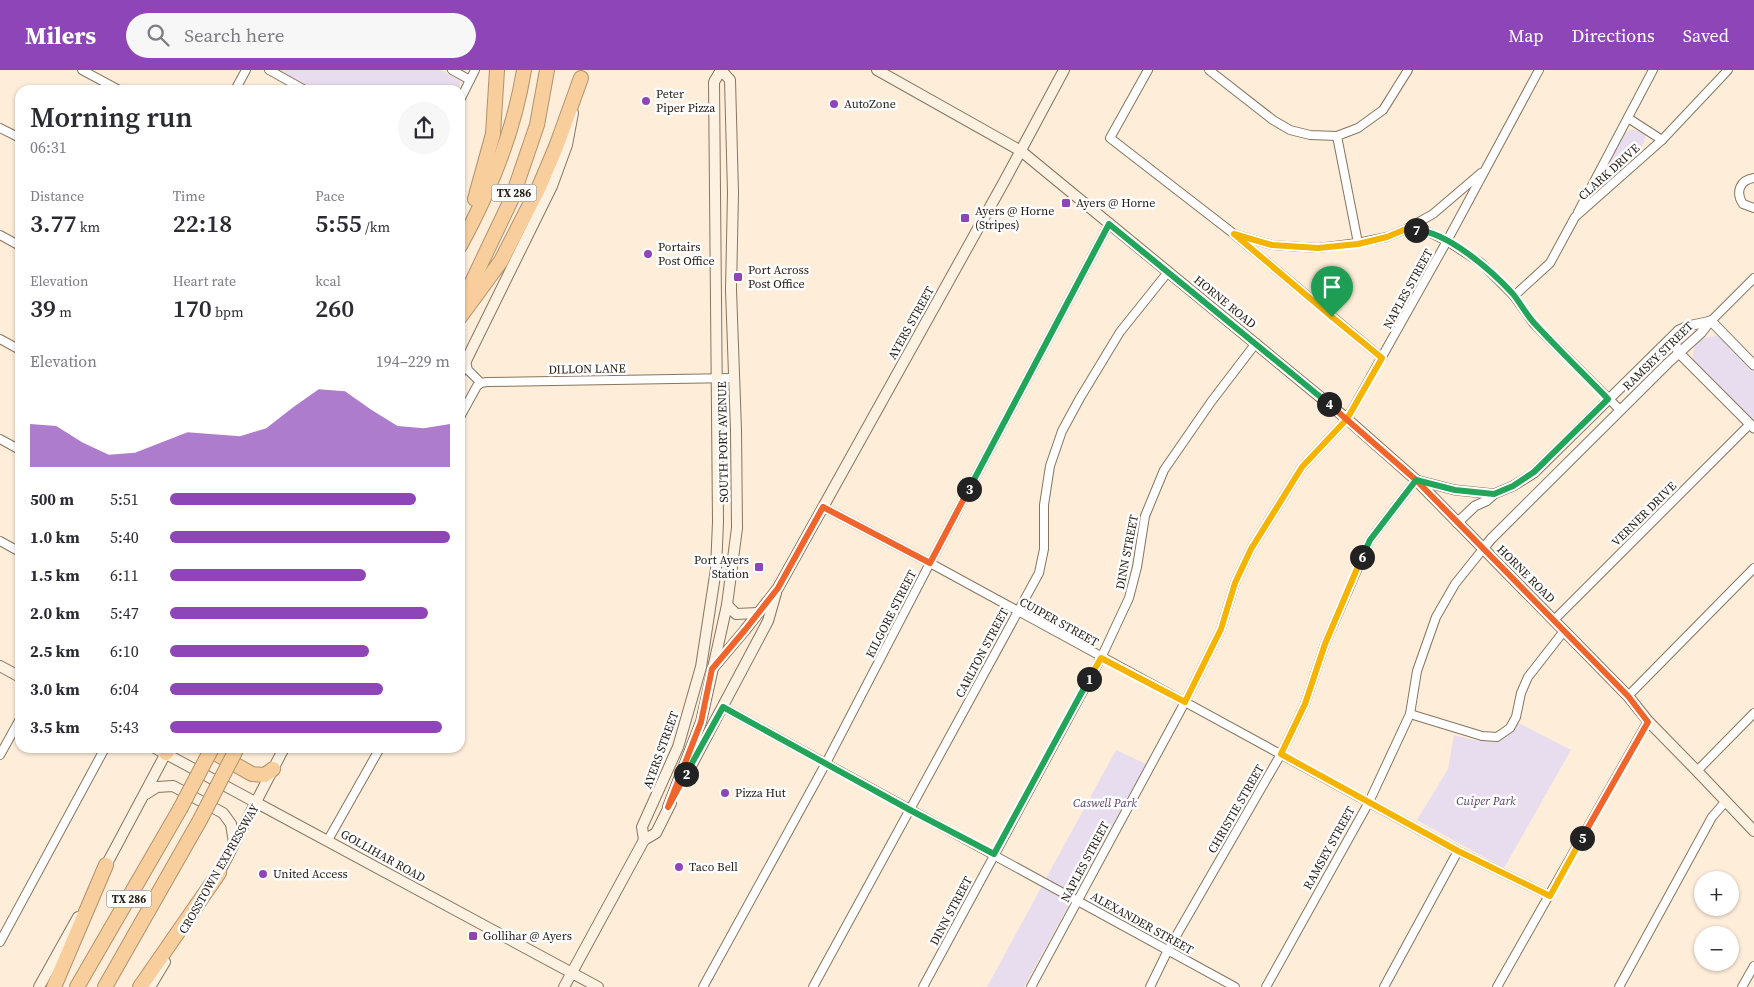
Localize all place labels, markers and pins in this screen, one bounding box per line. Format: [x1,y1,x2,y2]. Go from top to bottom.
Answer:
place label: Peter Piper Pizza [656,86,716,116]
marker: Peter Piper Pizza [640,95,652,107]
place label: AutoZone [844,96,896,112]
marker: AutoZone [828,98,840,110]
place label: Ayers @ Horne [1076,195,1155,211]
marker: Ayers @ Horne [1060,197,1072,209]
place label: Ayers @ Horne (Stripes) [975,203,1054,233]
marker: Ayers @ Horne (Stripes) [959,212,971,224]
pin: 7 [1404,218,1428,242]
place label: Portairs Post Office [658,239,715,269]
marker: Portairs Post Office [642,248,654,260]
place label: Port Across Post Office [748,262,809,292]
pin [1311,266,1353,317]
marker: Port Across Post Office [732,271,744,283]
pin: 4 [1316,392,1342,416]
pin: 3 [956,476,982,502]
pin: 6 [1350,544,1374,570]
place label: Port Ayers Station [694,552,749,582]
marker: Port Ayers Station [753,561,765,573]
pin: 1 [1076,666,1102,692]
pin: 2 [674,762,698,786]
place label: Pizza Hut [735,785,786,801]
marker: Pizza Hut [719,787,731,799]
pin: 5 [1570,826,1594,850]
place label: Taco Bell [689,859,738,875]
marker: Taco Bell [673,861,685,873]
place label: United Access [273,866,348,882]
marker: United Access [257,868,269,880]
place label: Gollihar @ Ayers [483,928,572,944]
marker: Gollihar @ Ayers [467,930,479,942]

